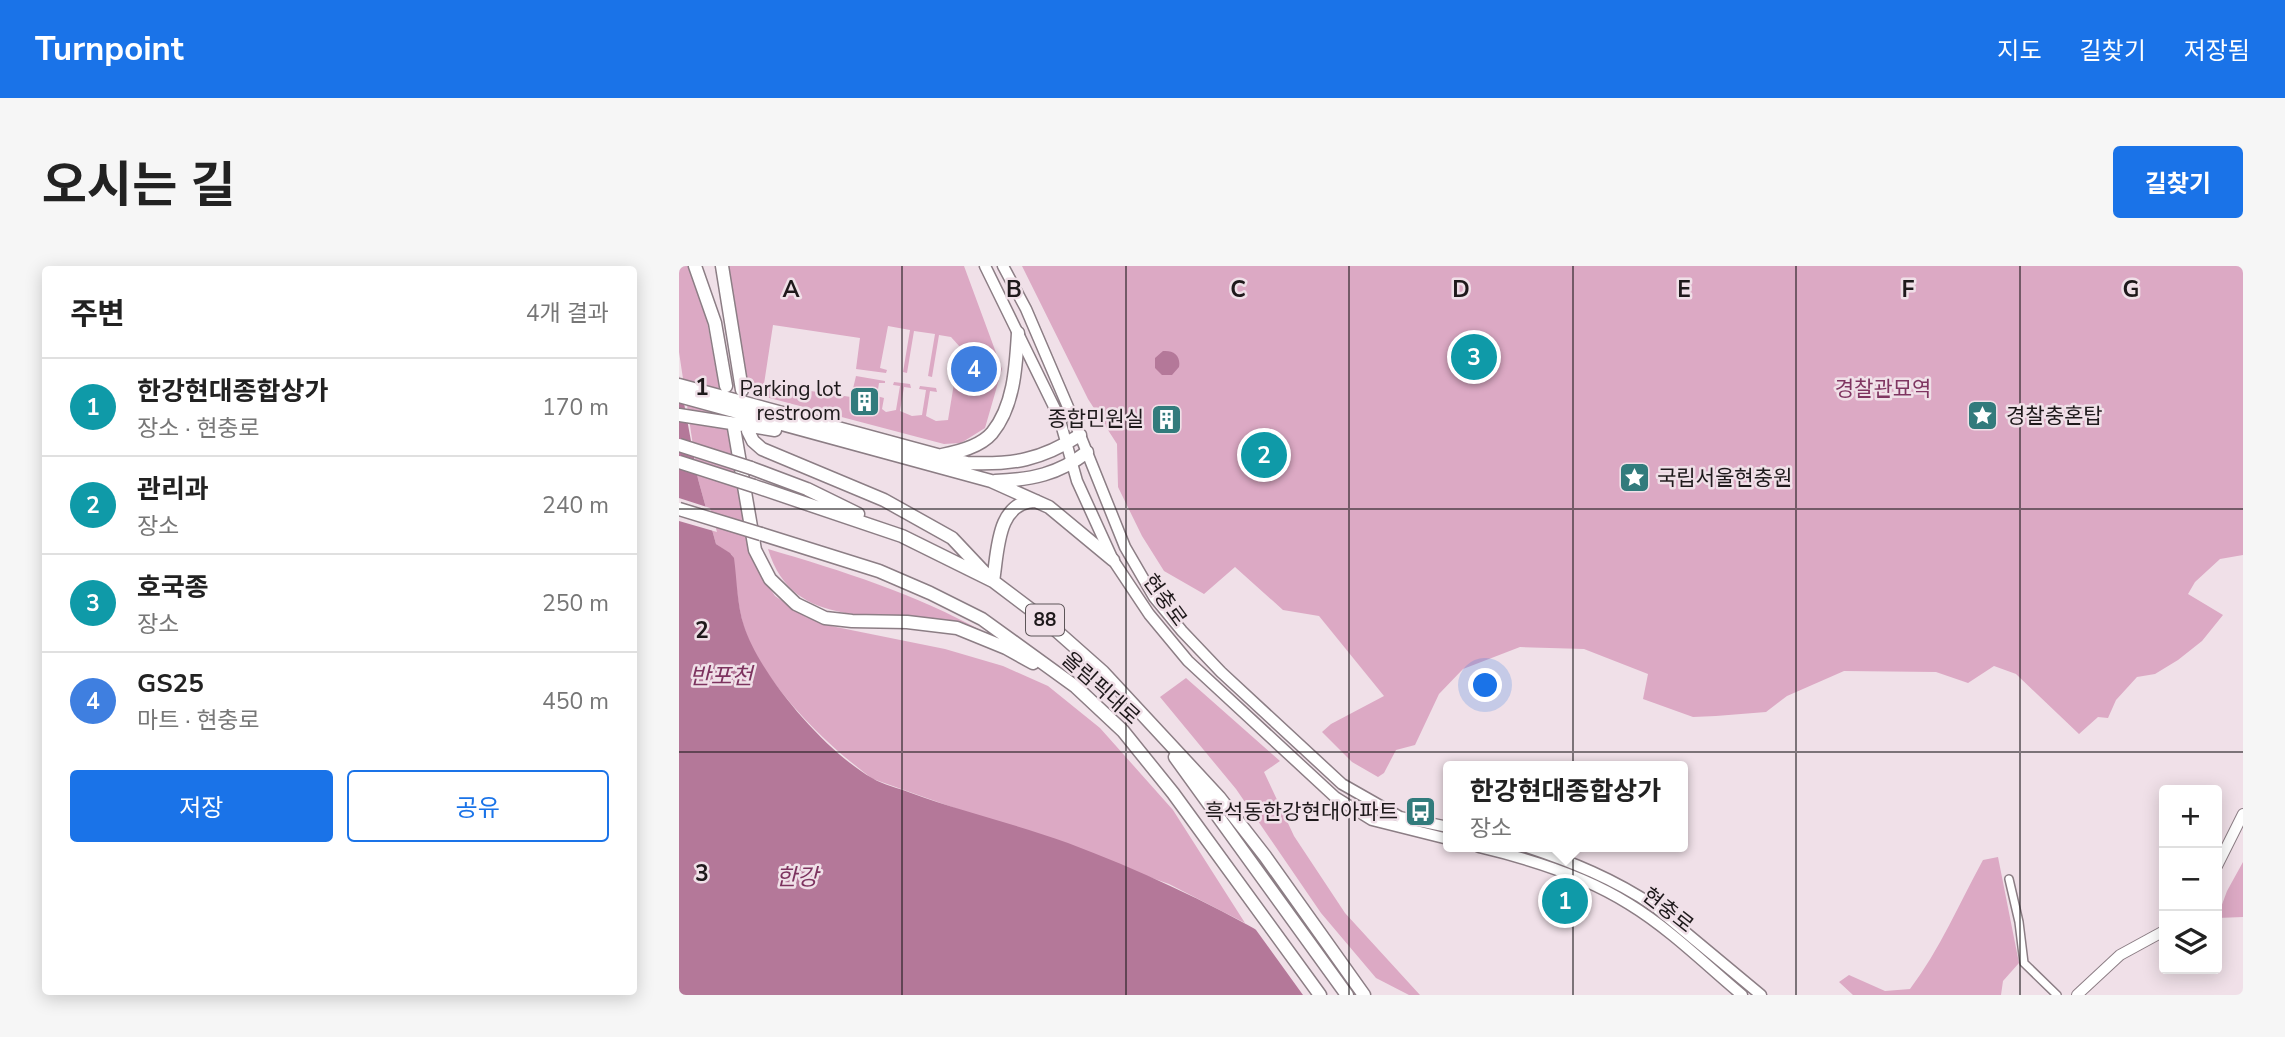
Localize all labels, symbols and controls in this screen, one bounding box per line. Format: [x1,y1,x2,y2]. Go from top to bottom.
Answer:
text: Turnpoint [35,27,184,72]
text: 지도 [1997,35,2042,67]
text: 길찾기 [2080,35,2146,67]
text: 저장됨 [2184,35,2250,67]
button: 길찾기 [2113,146,2243,218]
text: 오시는 길 [42,152,236,219]
text: A [782,274,800,305]
text: B [1006,274,1022,305]
text: C [1230,274,1246,305]
text: D [1452,274,1470,305]
text: E [1677,274,1691,305]
text: F [1902,274,1915,305]
text: G [2123,274,2139,305]
text: 주변 [70,294,125,335]
text: 4개 결과 [526,298,609,329]
pin: 3 [1451,331,1497,383]
pin: 4 [951,343,997,395]
text: 1 [695,372,709,403]
text: 한강현대종합상가 [137,374,328,409]
place label: Parking lot restroom [740,375,842,427]
park label: 경찰관묘역 [1835,375,1931,403]
building icon: Parking lot restroom [847,384,881,418]
text: 1 [86,392,100,423]
text: 170 m [542,392,609,423]
place icon: 경찰충혼탑 [1966,399,2000,433]
building icon: 종합민원실 [1150,402,1184,436]
place label: 경찰충혼탑 [2006,402,2103,430]
place label: 종합민원실 [1047,405,1144,433]
text: 장소 · 현충로 [137,413,260,444]
pin: 2 [1241,429,1287,481]
place icon: 국립서울현충원 [1617,461,1651,495]
place label: 국립서울현충원 [1657,464,1792,492]
text: 관리과 [137,472,209,507]
text: 2 [86,490,100,521]
text: 240 m [542,490,609,521]
text: 장소 [137,511,179,542]
street label: 현충로 [1137,568,1193,632]
text: 호국종 [137,570,209,605]
text: 3 [86,588,100,619]
text: 250 m [542,588,609,619]
road number: 88 [1026,604,1064,636]
text: 장소 [137,609,179,640]
text: 2 [695,615,709,646]
street label: 올림픽대로 [1056,645,1146,731]
water label: 반포천 [689,661,756,692]
text: GS25 [137,666,204,701]
your location [1468,668,1502,702]
text: 4 [86,686,100,717]
text: 450 m [542,686,609,717]
text: 마트 · 현충로 [137,705,260,736]
popup [1443,761,1688,852]
button: 저장 [70,770,333,842]
button: 공유 [347,770,609,842]
text: 한강현대종합상가 [1470,774,1661,809]
map controls [2159,785,2222,974]
button: + [2159,785,2222,848]
bus stop icon: 흑석동한강현대아파트 [1404,795,1438,829]
place label: 흑석동한강현대아파트 [1205,798,1398,826]
text: 장소 [1470,813,1512,844]
button: − [2159,848,2222,911]
text: 3 [695,858,709,889]
water label: 한강 [776,862,821,893]
pin: 1 [1542,875,1588,927]
street label: 현충로 [1637,881,1699,939]
button: layers [2159,911,2222,974]

